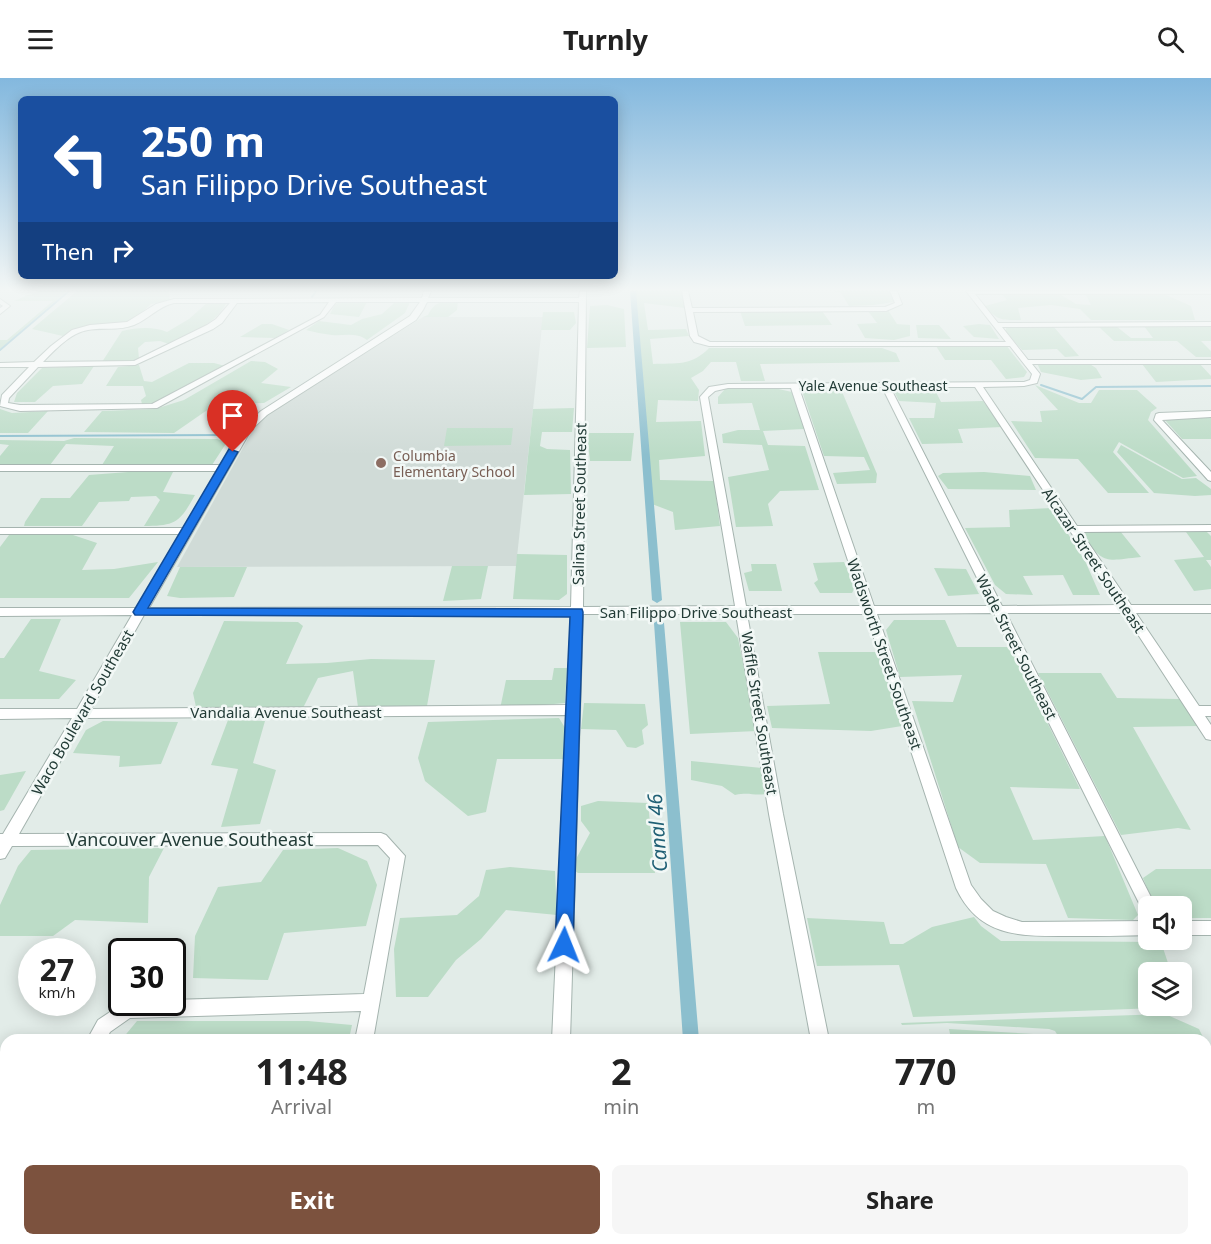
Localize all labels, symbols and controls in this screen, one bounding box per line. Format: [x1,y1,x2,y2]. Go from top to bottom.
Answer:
text: Turnly [563,21,648,58]
icon: menu [24,23,57,56]
icon: search [1154,23,1187,56]
text: 250 m [141,112,265,169]
icon: left [42,120,120,198]
text: San Filippo Drive Southeast [141,166,487,203]
icon: right [106,234,139,267]
text: Then [42,236,94,266]
street label: Yale Avenue Southeast [798,376,948,395]
pin [207,390,258,452]
icon: arrive [216,399,249,432]
street label: Salina Street Southeast [568,422,590,585]
place label: Columbia Elementary School [393,446,515,481]
marker: Columbia Elementary School [374,456,388,470]
street label: Alcazar Street Southeast [1038,483,1150,637]
street label: Wadsworth Street Southeast [843,556,927,753]
street label: Wade Street Southeast [972,571,1063,723]
street label: San Filippo Drive Southeast [600,602,793,622]
street label: Waco Boulevard Southeast [26,625,138,798]
street label: Waffle Street Southeast [737,630,783,797]
street label: Vandalia Avenue Southeast [190,702,382,722]
water label: Canal 46 [641,793,673,873]
street label: Vancouver Avenue Southeast [67,827,314,851]
map controls [1138,896,1192,1016]
button: sound [1138,896,1192,950]
position arrow [532,913,596,977]
speed limit sign: 30 [108,938,186,1016]
text: 27 [40,949,74,990]
button: layers [1138,962,1192,1016]
text: km/h [39,982,75,1002]
text: 11:48 [255,1047,348,1096]
text: 2 [611,1047,632,1096]
text: 770 [895,1047,957,1096]
text: Arrival [271,1093,332,1120]
text: min [603,1093,639,1120]
text: m [916,1093,935,1120]
button: Exit [24,1165,600,1234]
button: Share [612,1165,1188,1234]

